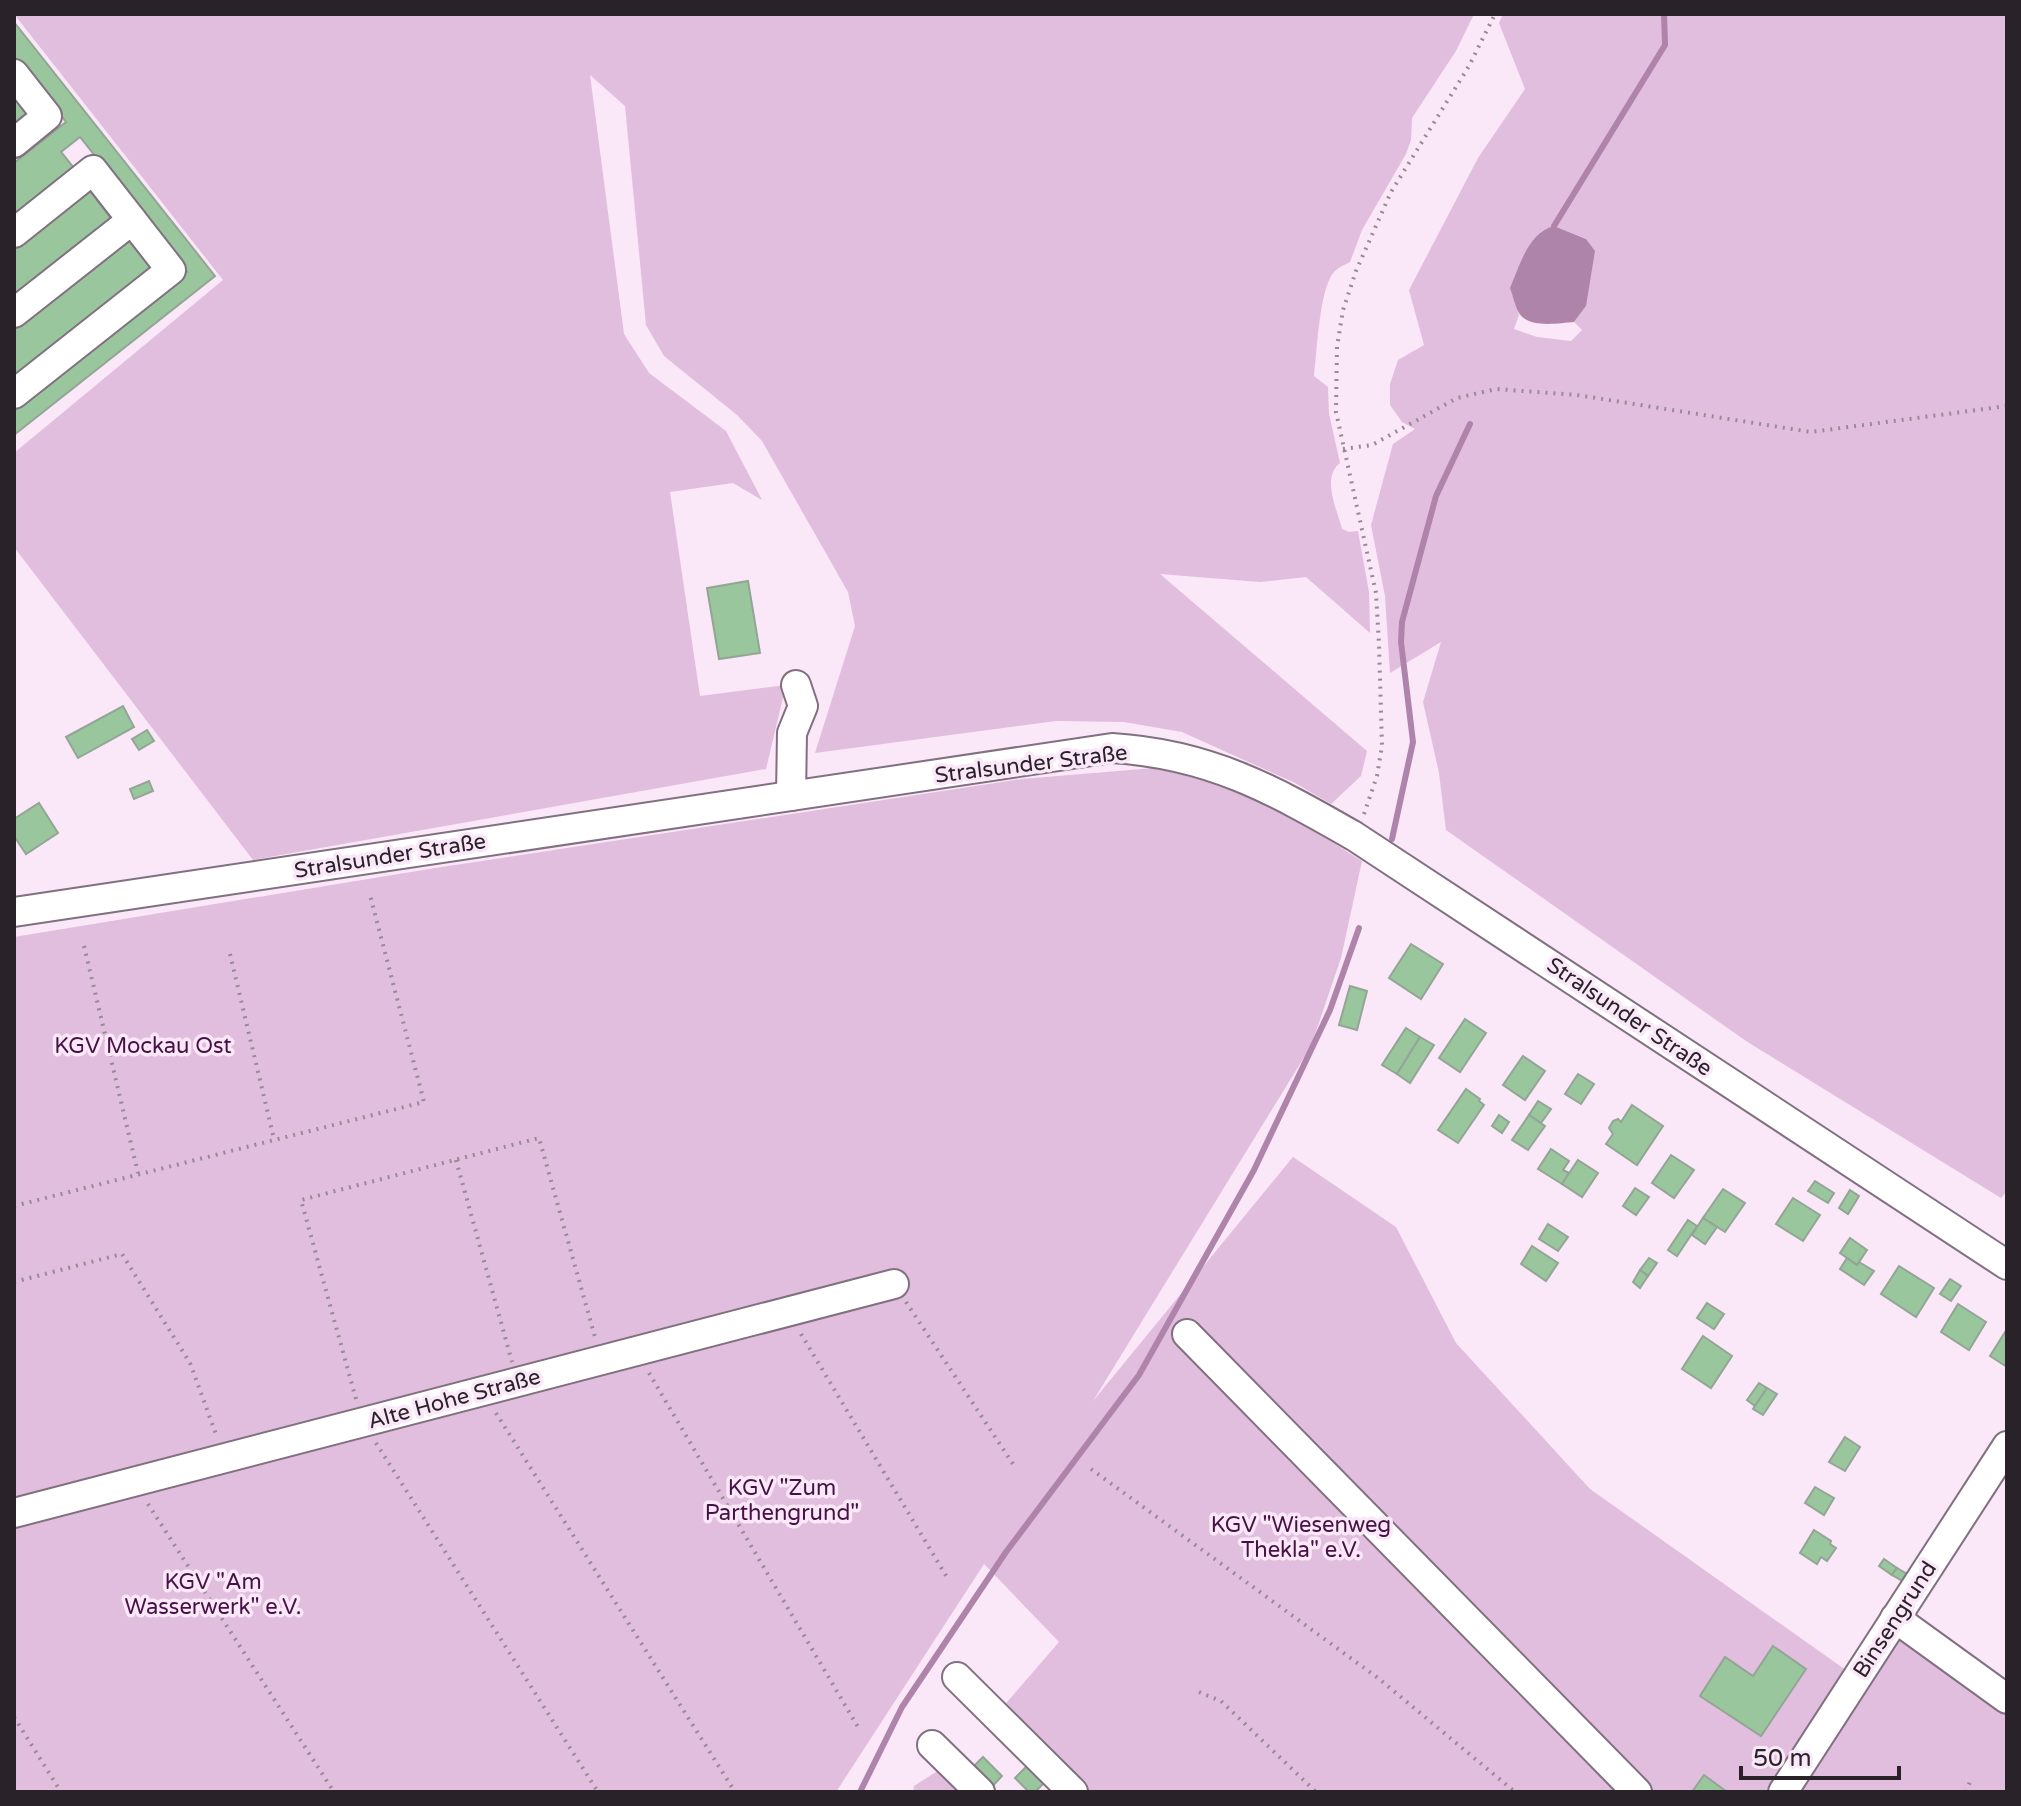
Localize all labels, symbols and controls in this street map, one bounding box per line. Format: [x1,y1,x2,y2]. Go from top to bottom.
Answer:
street label: Stralsunder Straße [933,739,1129,789]
street label: Stralsunder Straße [292,828,488,884]
street label: Stralsunder Straße [1542,952,1717,1082]
park label: KGV Mockau Ost [54,1033,232,1059]
street label: Alte Hohe Straße [365,1363,543,1434]
park label: KGV "Zum Parthengrund" [705,1475,859,1526]
park label: KGV "Wiesenweg Thekla" e.V. [1211,1512,1391,1563]
street label: Binsengrund [1848,1557,1942,1683]
park label: KGV "Am Wasserwerk" e.V. [125,1569,301,1620]
scale bar [1741,1730,1899,1780]
text: 50 m [1753,1744,1811,1773]

